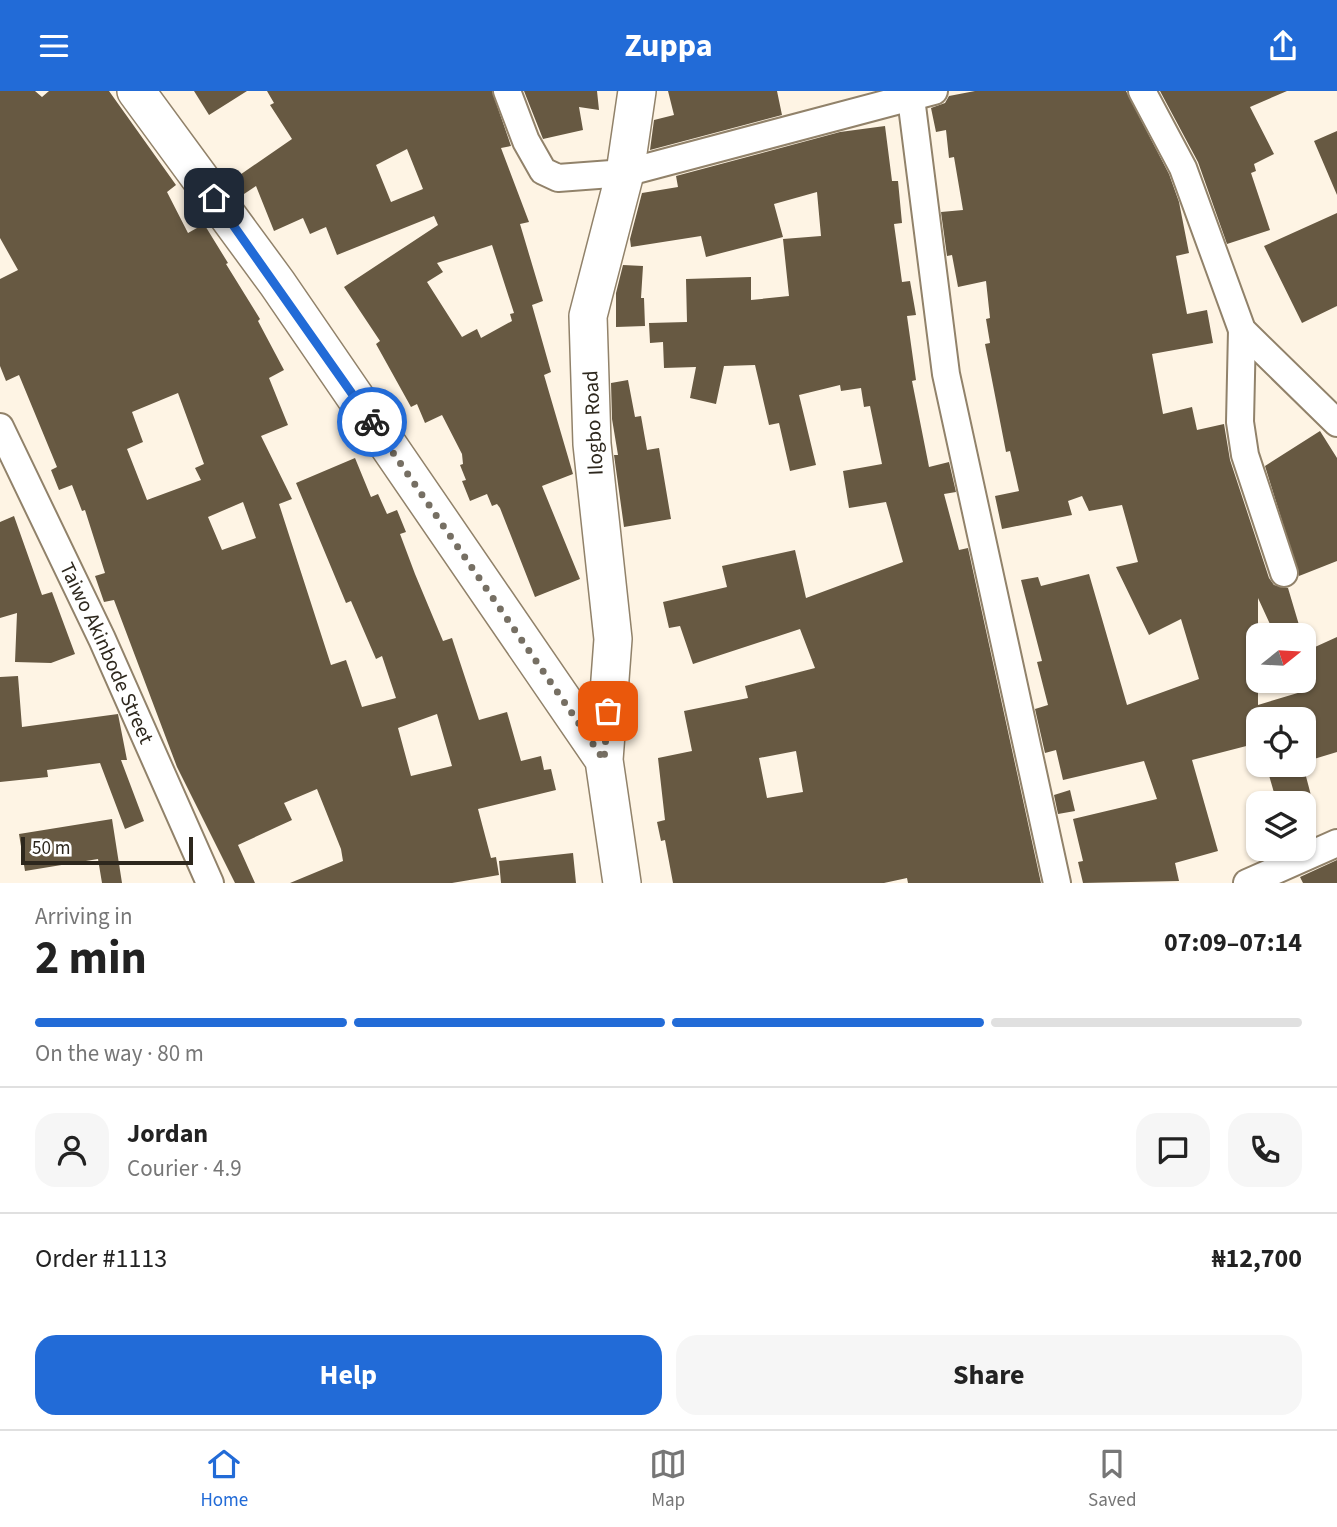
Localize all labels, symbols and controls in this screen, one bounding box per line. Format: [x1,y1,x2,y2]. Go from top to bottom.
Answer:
text: Zuppa [624,23,713,69]
icon: menu [35,27,73,65]
icon: share [1264,27,1302,65]
pin [184,168,244,228]
icon: home [195,179,233,217]
street label: Ilogbo Road [575,370,611,476]
courier [337,387,407,457]
icon: bike [353,403,391,441]
street label: Taiwo Akinbode Street [52,557,161,748]
north arrow [1246,623,1316,693]
map controls [1246,623,1316,861]
pin [578,681,638,741]
icon: bag [589,692,627,730]
button: locate [1246,707,1316,777]
button: layers [1246,791,1316,861]
scale bar [21,834,192,866]
text: 50 m [32,835,70,862]
text: Arriving in [35,900,133,933]
text: 07:09–07:14 [1164,924,1302,961]
text: 2 min [35,926,147,991]
text: On the way · 80 m [35,1037,204,1070]
button: person [35,1113,109,1187]
button: chat [1136,1113,1210,1187]
button: phone [1228,1113,1302,1187]
text: Jordan [127,1115,208,1152]
text: Courier · 4.9 [127,1152,242,1185]
text: Order #1113 [35,1240,167,1277]
text: ₦12,700 [1212,1240,1302,1277]
button: Help [35,1335,662,1415]
button: Share [676,1335,1302,1415]
tab: Home [200,1445,248,1514]
tab: Map [649,1445,687,1514]
tab: Saved [1088,1445,1137,1514]

